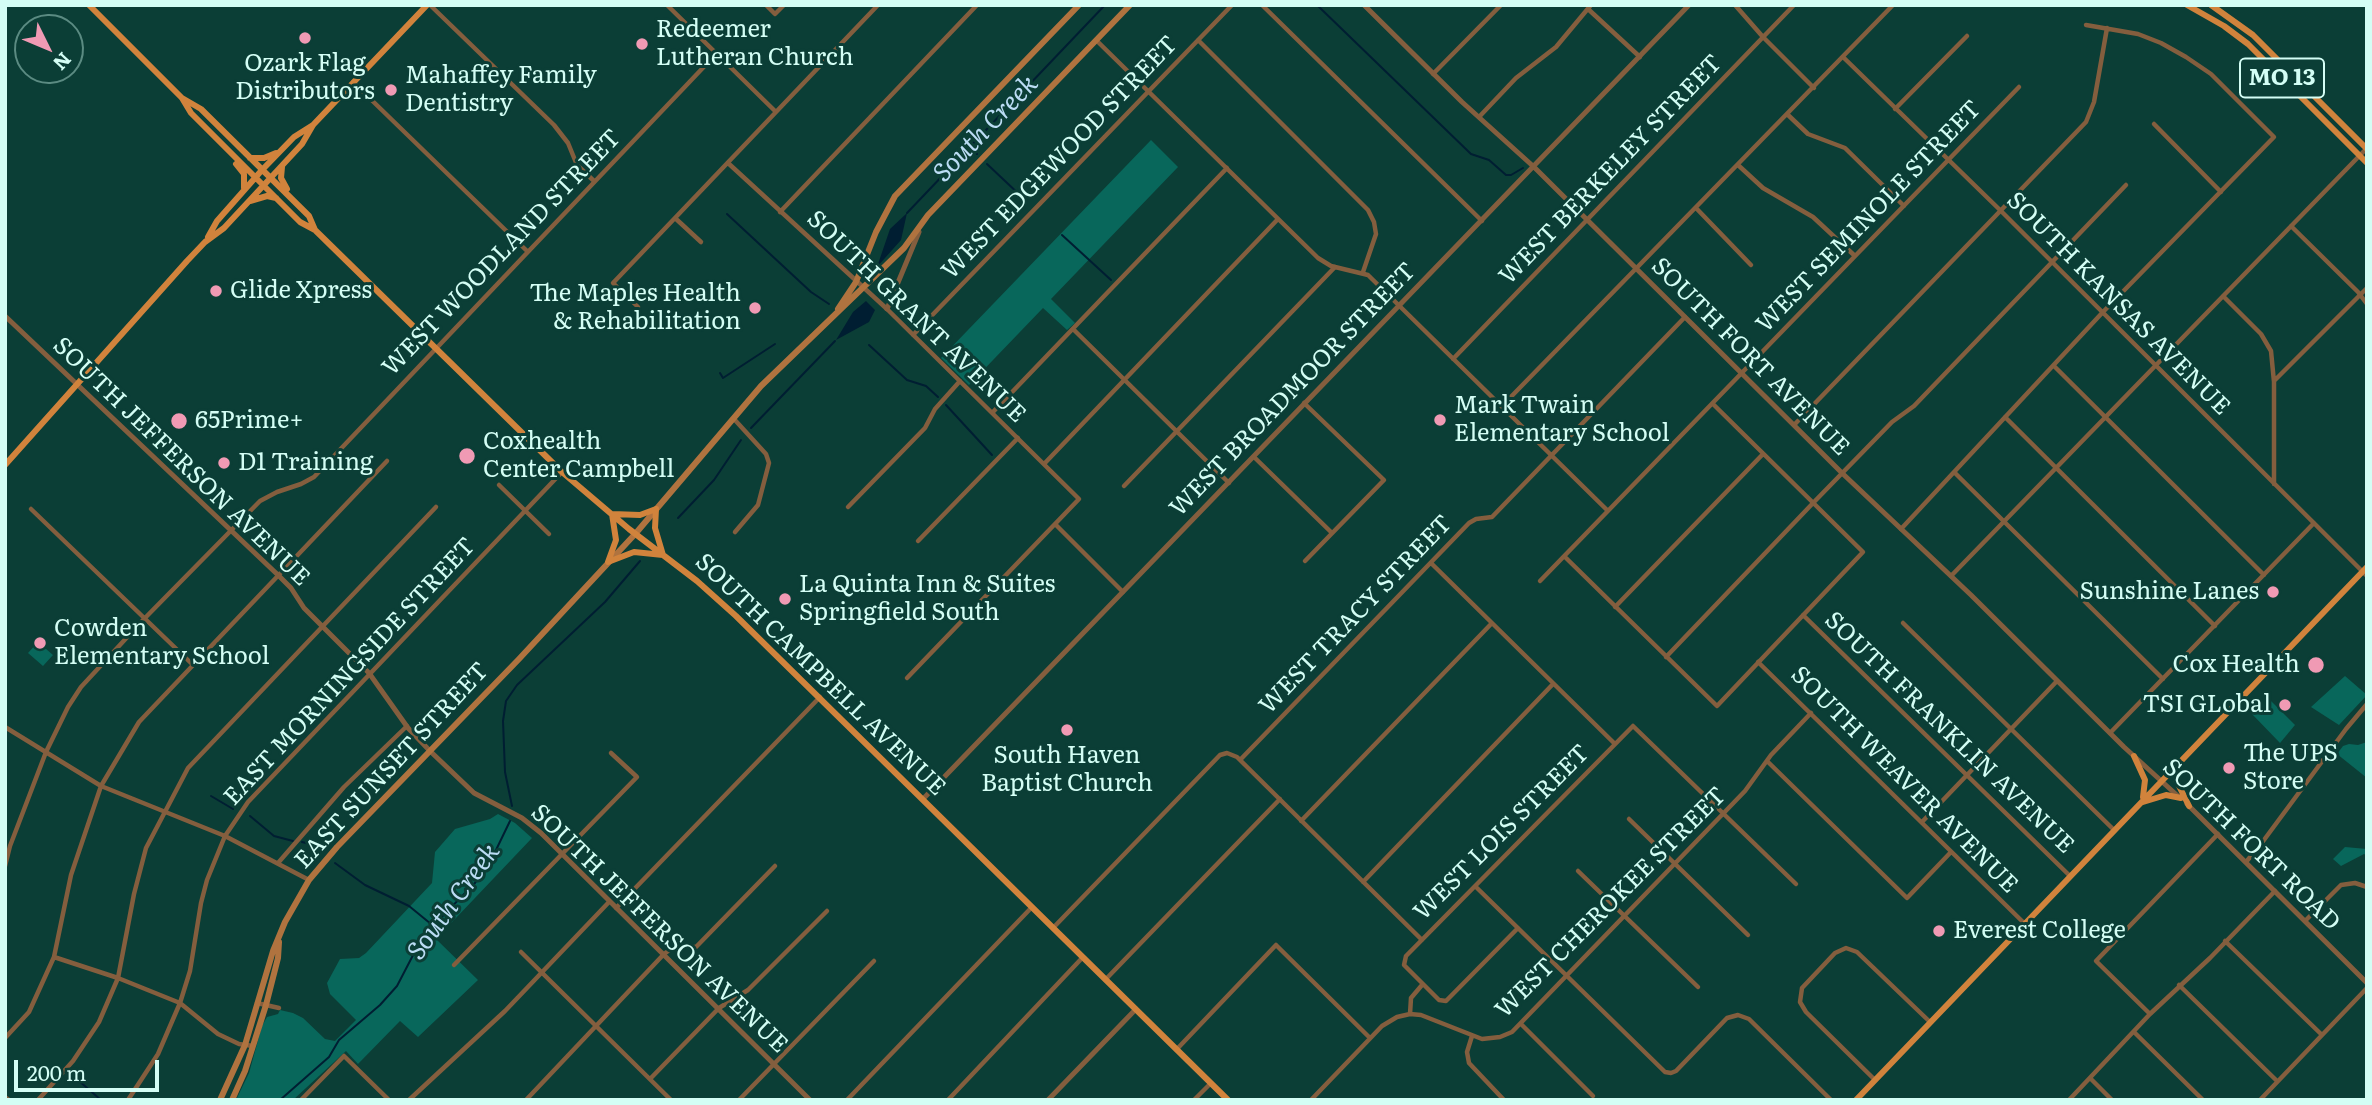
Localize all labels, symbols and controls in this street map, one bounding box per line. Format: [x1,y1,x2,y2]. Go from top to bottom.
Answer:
north arrow [14,14,84,84]
place label: Redeemer Lutheran Church [656,16,854,72]
marker: Ozark Flag Distributors [297,30,313,46]
street label: WEST EDGEWOOD STREET [936,30,1184,286]
marker: Redeemer Lutheran Church [634,36,650,52]
text: N [47,47,79,77]
street label: WEST BERKELEY STREET [1494,49,1728,291]
place label: Ozark Flag Distributors [235,50,375,106]
road number: MO 13 [2240,58,2324,97]
place label: Mahaffey Family Dentistry [405,62,597,118]
water label: South Creek [927,69,1045,189]
marker: Mahaffey Family Dentistry [383,82,399,98]
street label: WEST SEMINOLE STREET [1750,95,1988,339]
street label: WEST WOODLAND STREET [377,124,627,382]
street label: SOUTH KANSAS AVENUE [2000,186,2236,422]
street label: SOUTH GRANT AVENUE [801,205,1031,429]
street label: SOUTH FORT AVENUE [1645,252,1855,462]
street label: WEST BROADMOOR STREET [1164,257,1422,523]
place label: Glide Xpress [230,277,372,305]
place label: The Maples Health & Rehabilitation [529,280,741,336]
marker: Glide Xpress [208,283,224,299]
marker: The Maples Health & Rehabilitation [747,300,763,316]
street label: SOUTH JEFFERSON AVENUE [47,332,315,592]
place label: Mark Twain Elementary School [1454,392,1670,448]
place label: 65Prime+ [195,407,303,435]
marker: 65Prime+ [169,411,189,431]
marker: Mark Twain Elementary School [1432,412,1448,428]
place label: Coxhealth Center Campbell [483,428,674,484]
marker: Coxhealth Center Campbell [457,446,477,466]
place label: D1 Training [238,449,373,477]
marker: D1 Training [216,455,232,471]
street label: WEST TRACY STREET [1254,510,1458,720]
street label: EAST MORNINGSIDE STREET [218,532,482,812]
street label: SOUTH CAMPBELL AVENUE [689,548,951,802]
place label: La Quinta Inn & Suites Springfield South [799,571,1055,627]
place label: Sunshine Lanes [2080,578,2259,606]
marker: Sunshine Lanes [2265,584,2281,600]
marker: La Quinta Inn & Suites Springfield South [777,591,793,607]
street label: SOUTH FRANKLIN AVENUE [1818,606,2080,860]
place label: Cowden Elementary School [54,615,270,671]
marker: Cowden Elementary School [32,635,48,651]
place label: Cox Health [2173,651,2300,679]
marker: Cox Health [2306,655,2326,675]
street label: EAST SUNSET STREET [289,657,495,875]
street label: SOUTH WEAVER AVENUE [1785,661,2023,899]
place label: TSI GLobal [2143,691,2271,719]
marker: TSI GLobal [2277,697,2293,713]
marker: South Haven Baptist Church [1059,722,1075,738]
street label: WEST LOIS STREET [1408,739,1596,927]
place label: The UPS Store [2243,740,2338,796]
place label: South Haven Baptist Church [981,742,1153,798]
street label: SOUTH FORT ROAD [2156,753,2346,937]
marker: The UPS Store [2221,760,2237,776]
street label: WEST CHEROKEE STREET [1489,781,1733,1025]
street label: SOUTH JEFFERSON AVENUE [525,799,793,1059]
water label: South Creek [401,837,507,967]
place label: Everest College [1953,917,2126,945]
marker: Everest College [1931,923,1947,939]
scale bar [18,1046,163,1090]
text: 200 m [27,1056,87,1087]

